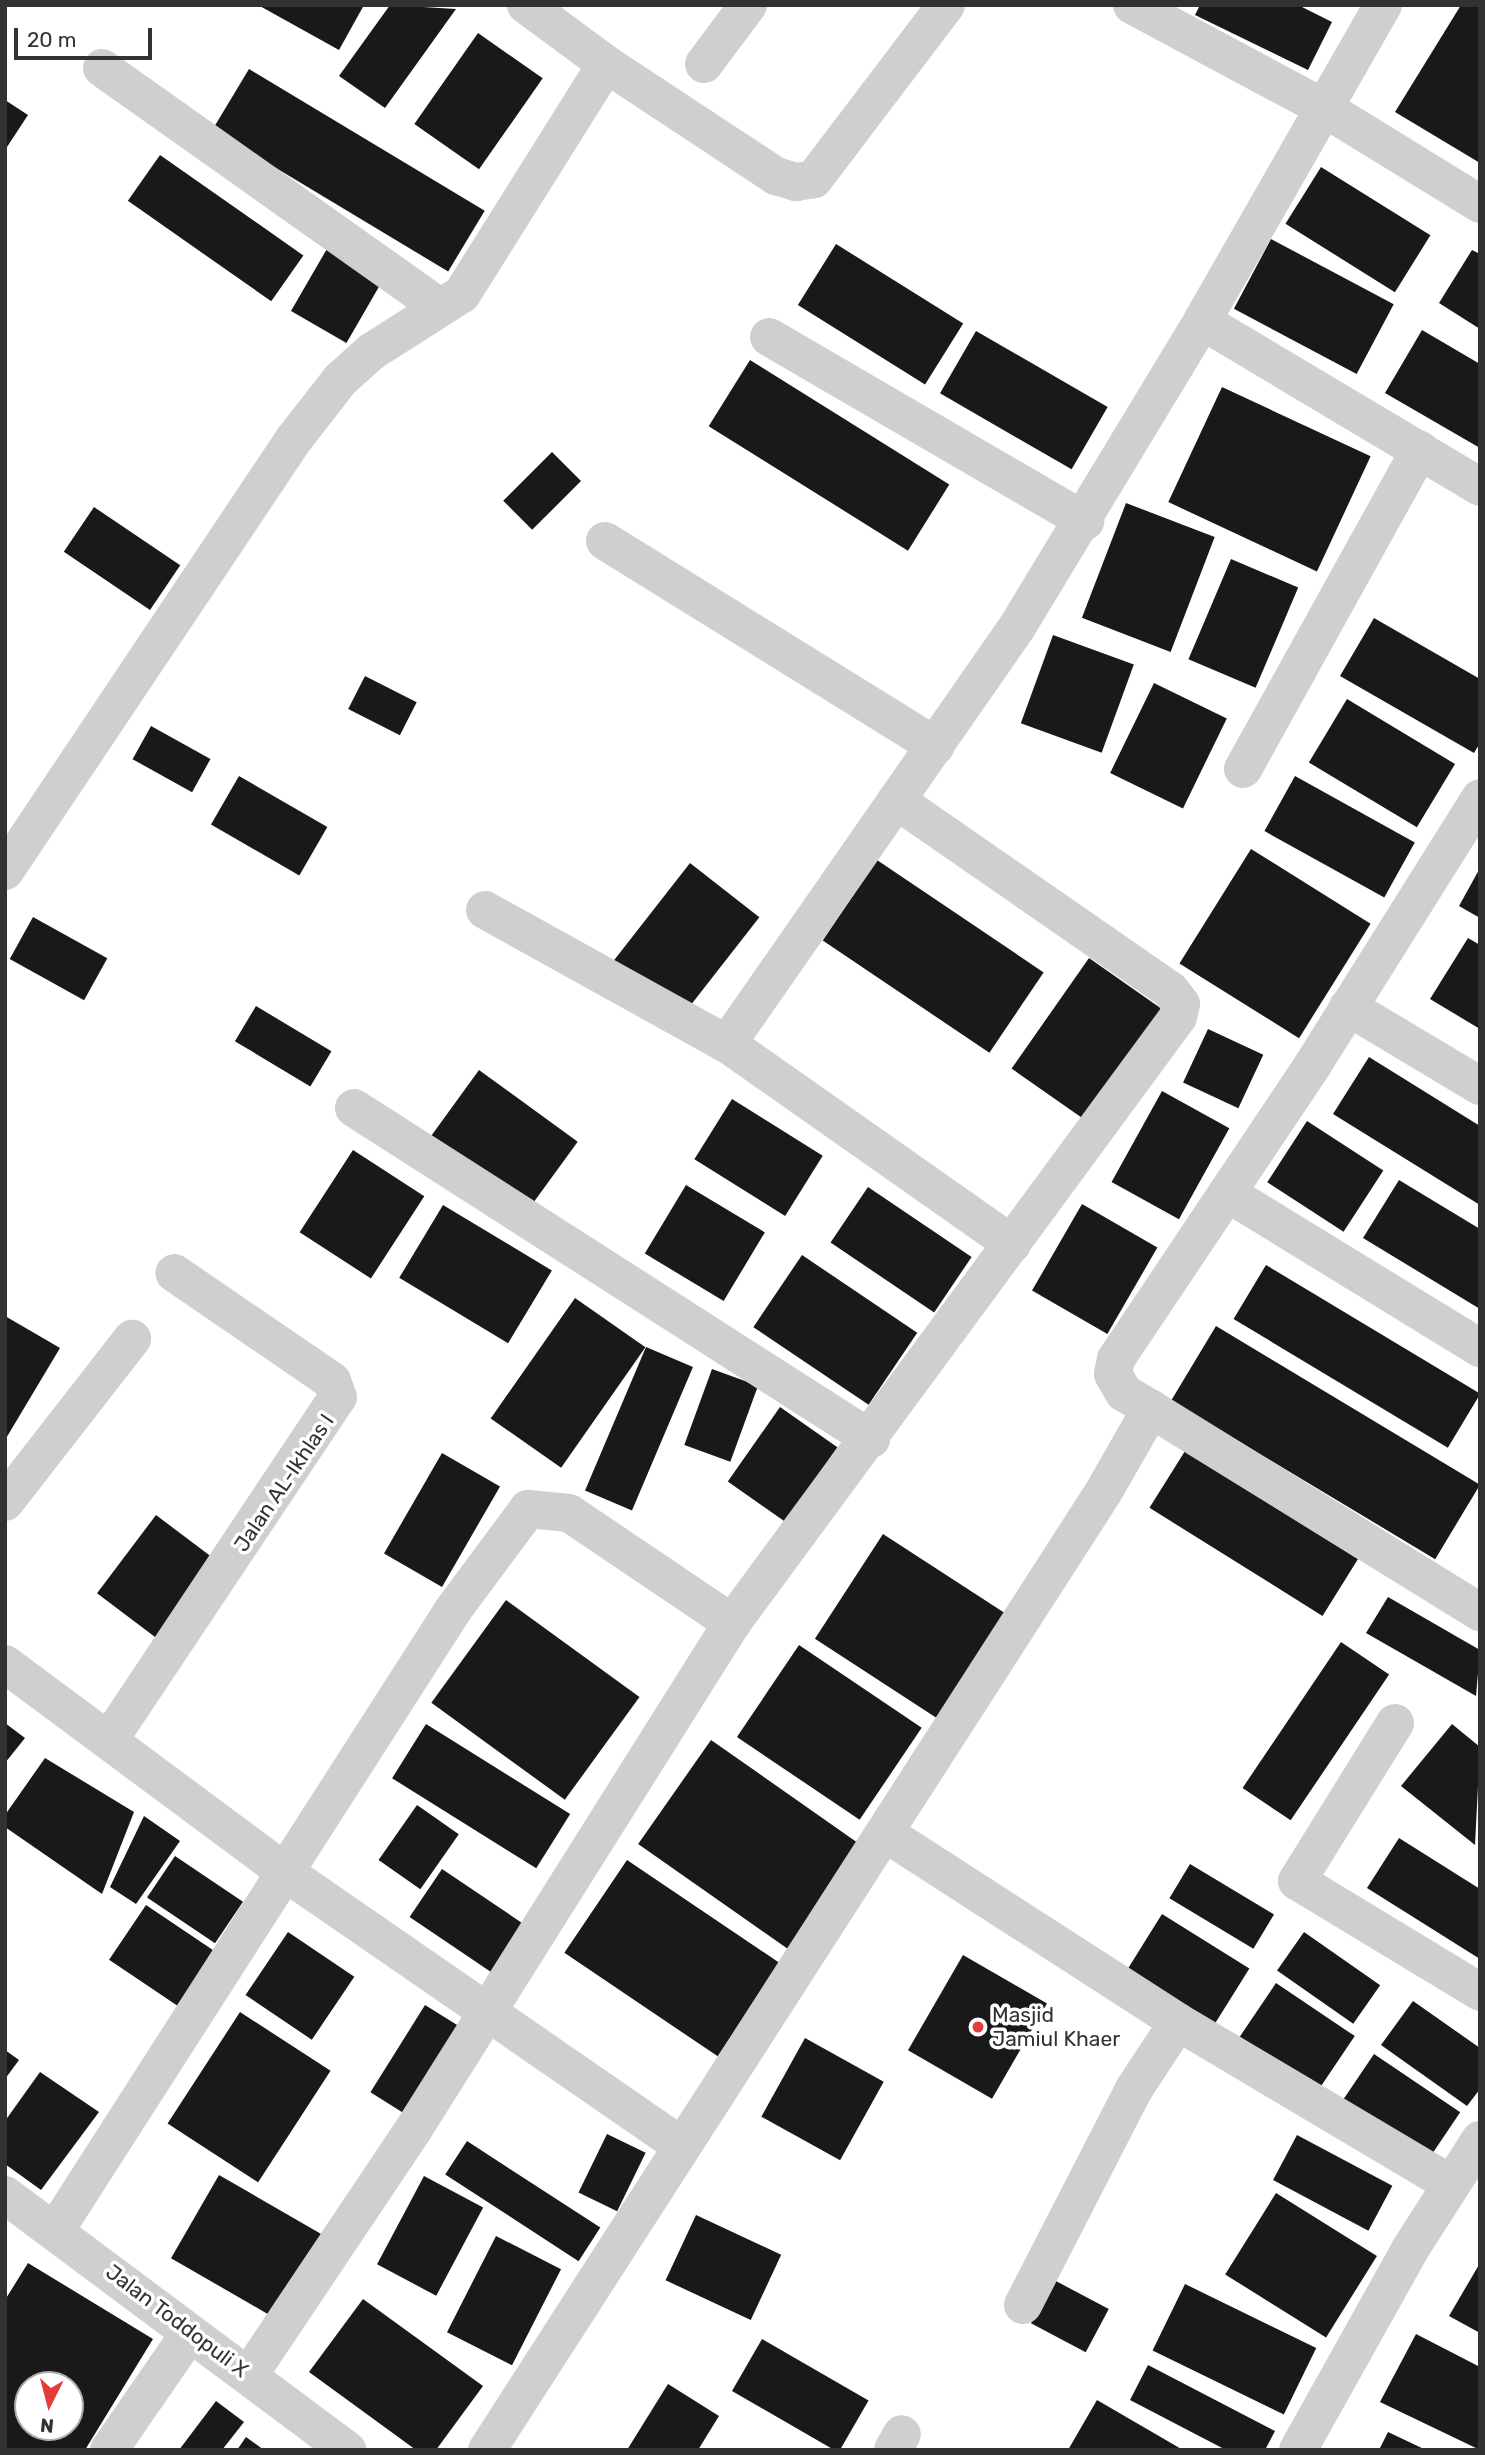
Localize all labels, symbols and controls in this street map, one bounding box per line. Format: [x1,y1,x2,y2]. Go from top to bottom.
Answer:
scale bar [18,14,156,58]
text: 20 m [27,27,76,52]
street label: Jalan AL-Ikhlas l [229,1409,339,1557]
place label: Masjid Jamiul Khaer [992,2002,1120,2052]
marker: Masjid Jamiul Khaer [970,2019,986,2035]
street label: Jalan Toddopuli X [101,2259,253,2383]
north arrow [14,2371,84,2441]
text: N [39,2413,55,2438]

